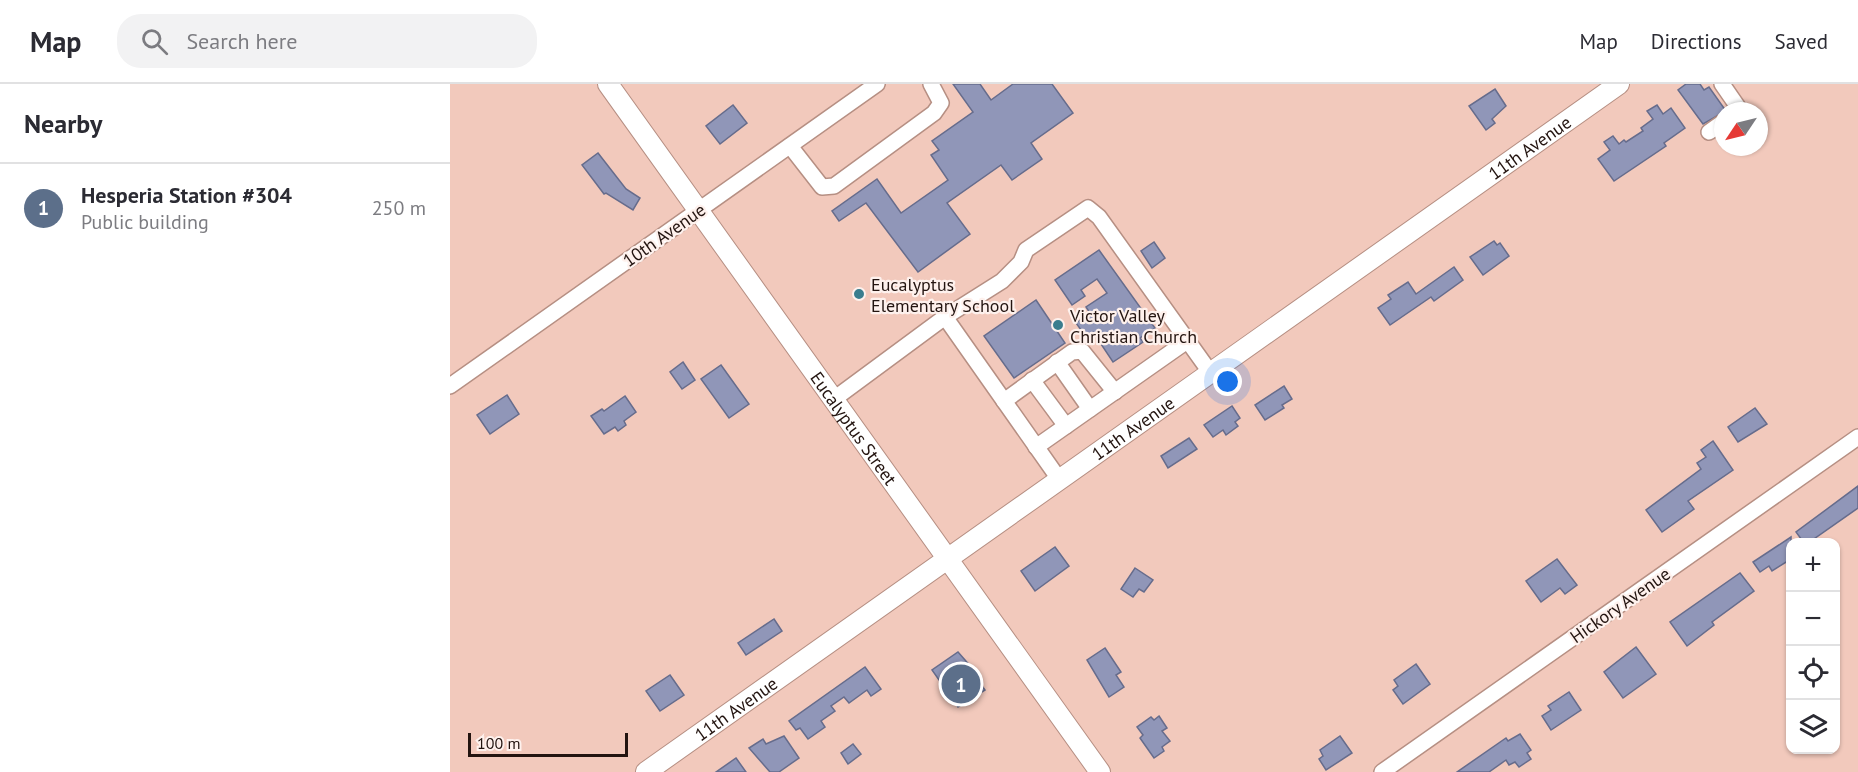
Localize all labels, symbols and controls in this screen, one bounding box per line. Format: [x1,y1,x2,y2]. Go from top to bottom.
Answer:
search box [117,14,537,68]
text: Map [30,23,81,60]
icon: search [138,25,171,58]
text: Search here [186,27,297,55]
text: Map [1579,28,1618,55]
text: Directions [1651,28,1742,55]
text: Saved [1775,28,1828,55]
north arrow [1714,102,1768,156]
text: Nearby [24,107,102,140]
street label: 11th Avenue [1484,110,1575,184]
text: Hesperia Station #304 [81,181,292,209]
text: 1 [38,195,49,221]
text: 250 m [372,195,426,221]
street label: 10th Avenue [618,198,710,272]
text: Public building [81,209,209,235]
place label: Eucalyptus Elementary School [871,273,1015,317]
marker: Eucalyptus Elementary School [852,287,866,301]
place label: Victor Valley Christian Church [1069,304,1197,348]
marker: Victor Valley Christian Church [1051,318,1065,332]
street label: Eucalyptus Street [806,367,902,489]
your location [1213,367,1242,396]
street label: 11th Avenue [1087,391,1179,465]
map controls [1786,538,1840,754]
button: + [1786,538,1840,592]
street label: Hickory Avenue [1565,562,1675,648]
button: − [1786,592,1840,646]
button: locate [1786,646,1840,700]
pin: 1 [942,662,980,706]
street label: 11th Avenue [690,671,782,746]
button: layers [1786,700,1840,754]
scale bar [468,730,628,758]
text: 100 m [477,733,520,753]

